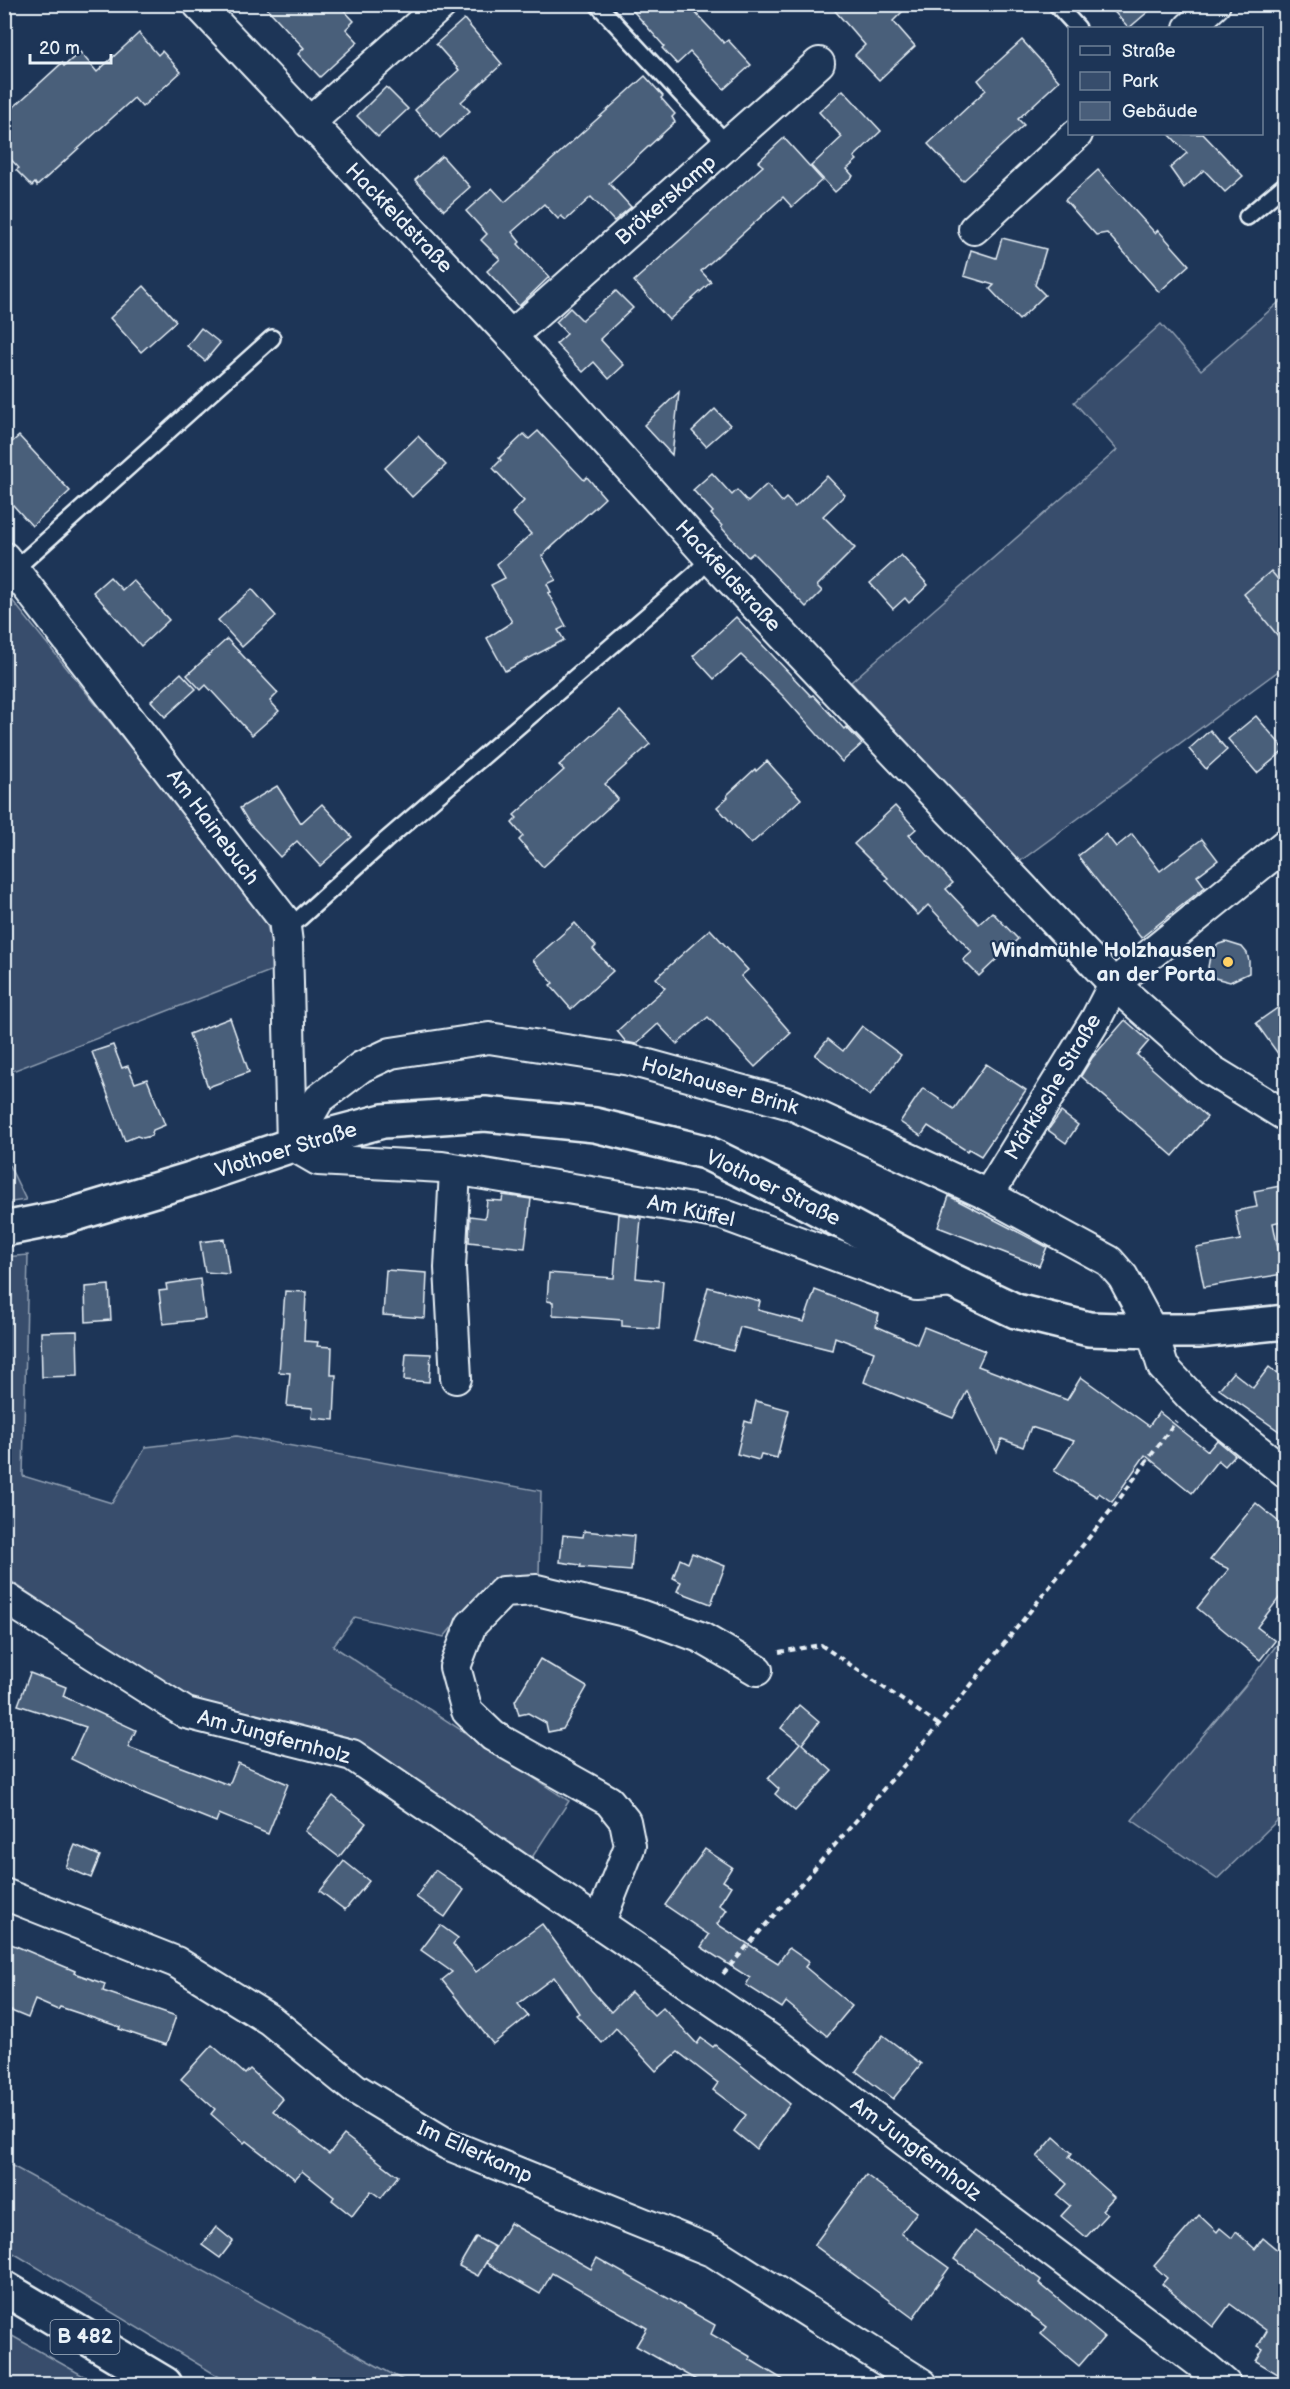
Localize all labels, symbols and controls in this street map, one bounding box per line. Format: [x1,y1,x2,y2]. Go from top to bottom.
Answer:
scale bar [30,27,111,65]
legend [1068,27,1263,135]
text: 20 m [39,38,80,59]
text: Straße [1122,41,1176,62]
text: Park [1122,71,1158,92]
text: Gebäude [1122,101,1198,122]
street label: Brökerskamp [611,150,721,250]
street label: Hackfeldstraße [340,158,458,278]
street label: Hackfeldstraße [670,515,786,637]
street label: Am Hainebuch [161,764,265,890]
place label: Windmühle Holzhausen an der Porta [992,938,1216,987]
marker: Windmühle Holzhausen an der Porta [1221,955,1235,969]
street label: Märkische Straße [1000,1009,1106,1165]
street label: Holzhauser Brink [639,1052,802,1121]
street label: Vlothoer Straße [212,1117,360,1183]
street label: Vlothoer Straße [702,1145,844,1231]
street label: Am Küffel [645,1190,737,1232]
street label: Am Jungfernholz [195,1705,354,1770]
street label: Am Jungfernholz [846,2092,987,2207]
street label: Im Ellerkamp [413,2115,537,2189]
road number: B 482 [50,2320,119,2354]

